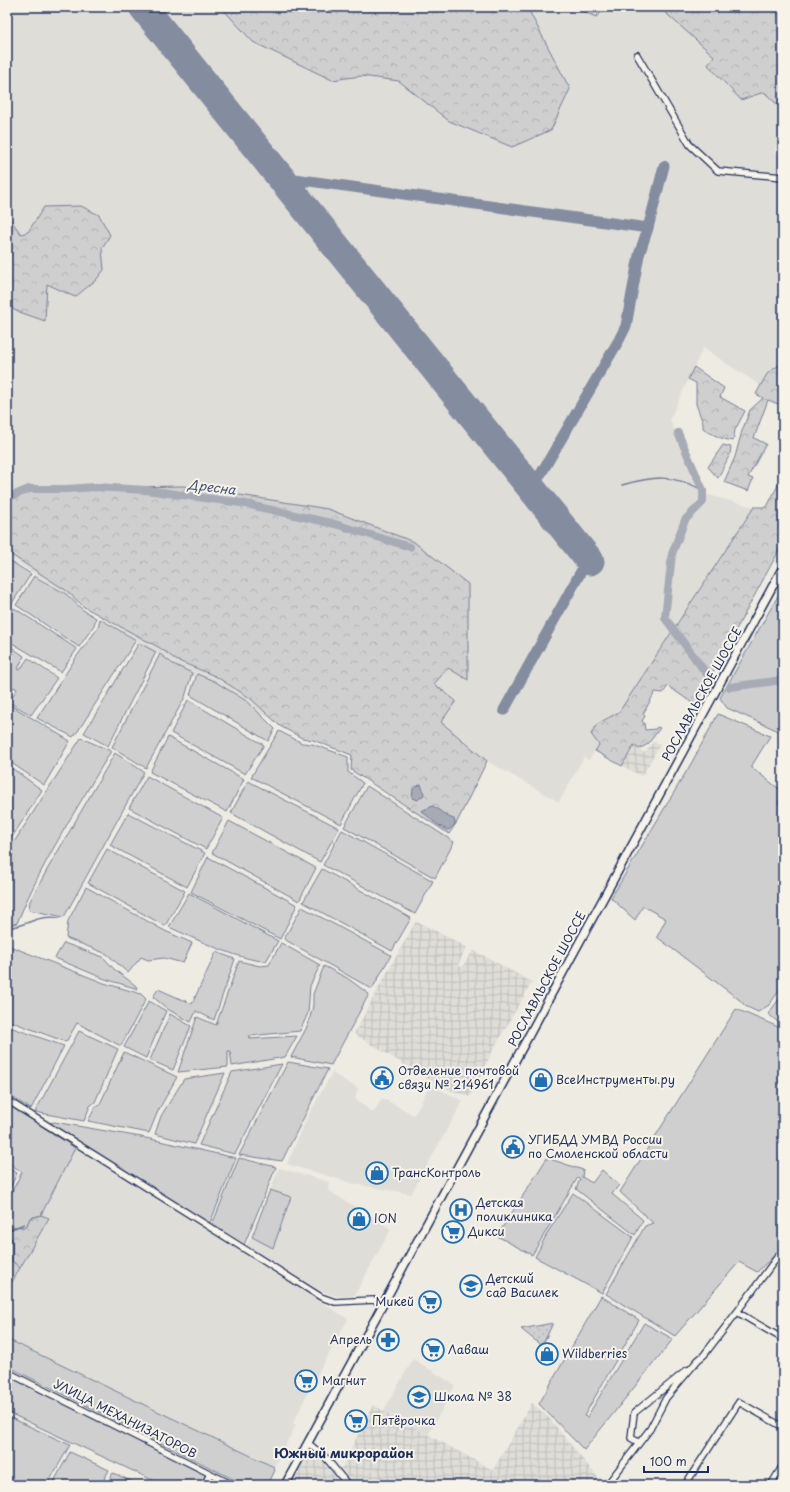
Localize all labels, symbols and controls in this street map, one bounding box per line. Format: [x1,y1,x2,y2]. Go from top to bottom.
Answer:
water label: Дресна [186,474,238,499]
street label: РОСЛАВЛЬСКОЕ ШОССЕ [657,623,746,764]
street label: РОСЛАВЛЬСКОЕ ШОССЕ [503,908,589,1049]
place label: Отделение почтовой связи № 214961 [398,1061,519,1093]
public building icon: Отделение почтовой связи № 214961 [369,1065,395,1091]
shop icon: ВсеИнструменты.ру [528,1067,554,1093]
place label: ВсеИнструменты.ру [556,1070,675,1088]
place label: УГИБДД УМВД России по Смоленской области [528,1130,668,1162]
public building icon: УГИБДД УМВД России по Смоленской области [500,1134,526,1160]
shop icon: ТрансКонтроль [364,1160,390,1186]
place label: ТрансКонтроль [392,1163,481,1181]
place label: Детская поликлиника [475,1193,553,1225]
hospital icon: Детская поликлиника [448,1197,474,1223]
shop icon: ION [346,1206,372,1232]
place label: ION [374,1209,397,1227]
supermarket icon: Дикси [440,1219,466,1245]
place label: Дикси [467,1222,505,1240]
place label: Детский сад Василек [485,1269,559,1301]
school or university icon: Детский сад Василек [458,1273,484,1299]
supermarket icon: Микей [417,1289,443,1315]
place label: Микей [375,1292,414,1310]
pharmacy icon: Апрель [375,1327,401,1353]
place label: Апрель [330,1330,372,1348]
supermarket icon: Лаваш [420,1337,446,1363]
place label: Лаваш [448,1340,489,1358]
shop icon: Wildberries [534,1341,560,1367]
place label: Wildberries [562,1344,628,1362]
supermarket icon: Магнит [293,1368,319,1394]
place label: Магнит [322,1371,367,1389]
street label: УЛИЦА МЕХАНИЗАТОРОВ [51,1374,200,1462]
school or university icon: Школа № 38 [406,1384,432,1410]
place label: Школа № 38 [434,1387,512,1405]
supermarket icon: Пятёрочка [343,1408,369,1434]
place label: Пятёрочка [372,1411,436,1429]
district label: Южный микрорайон [274,1443,414,1462]
scale bar [644,1448,708,1474]
text: 100 m [650,1452,687,1470]

